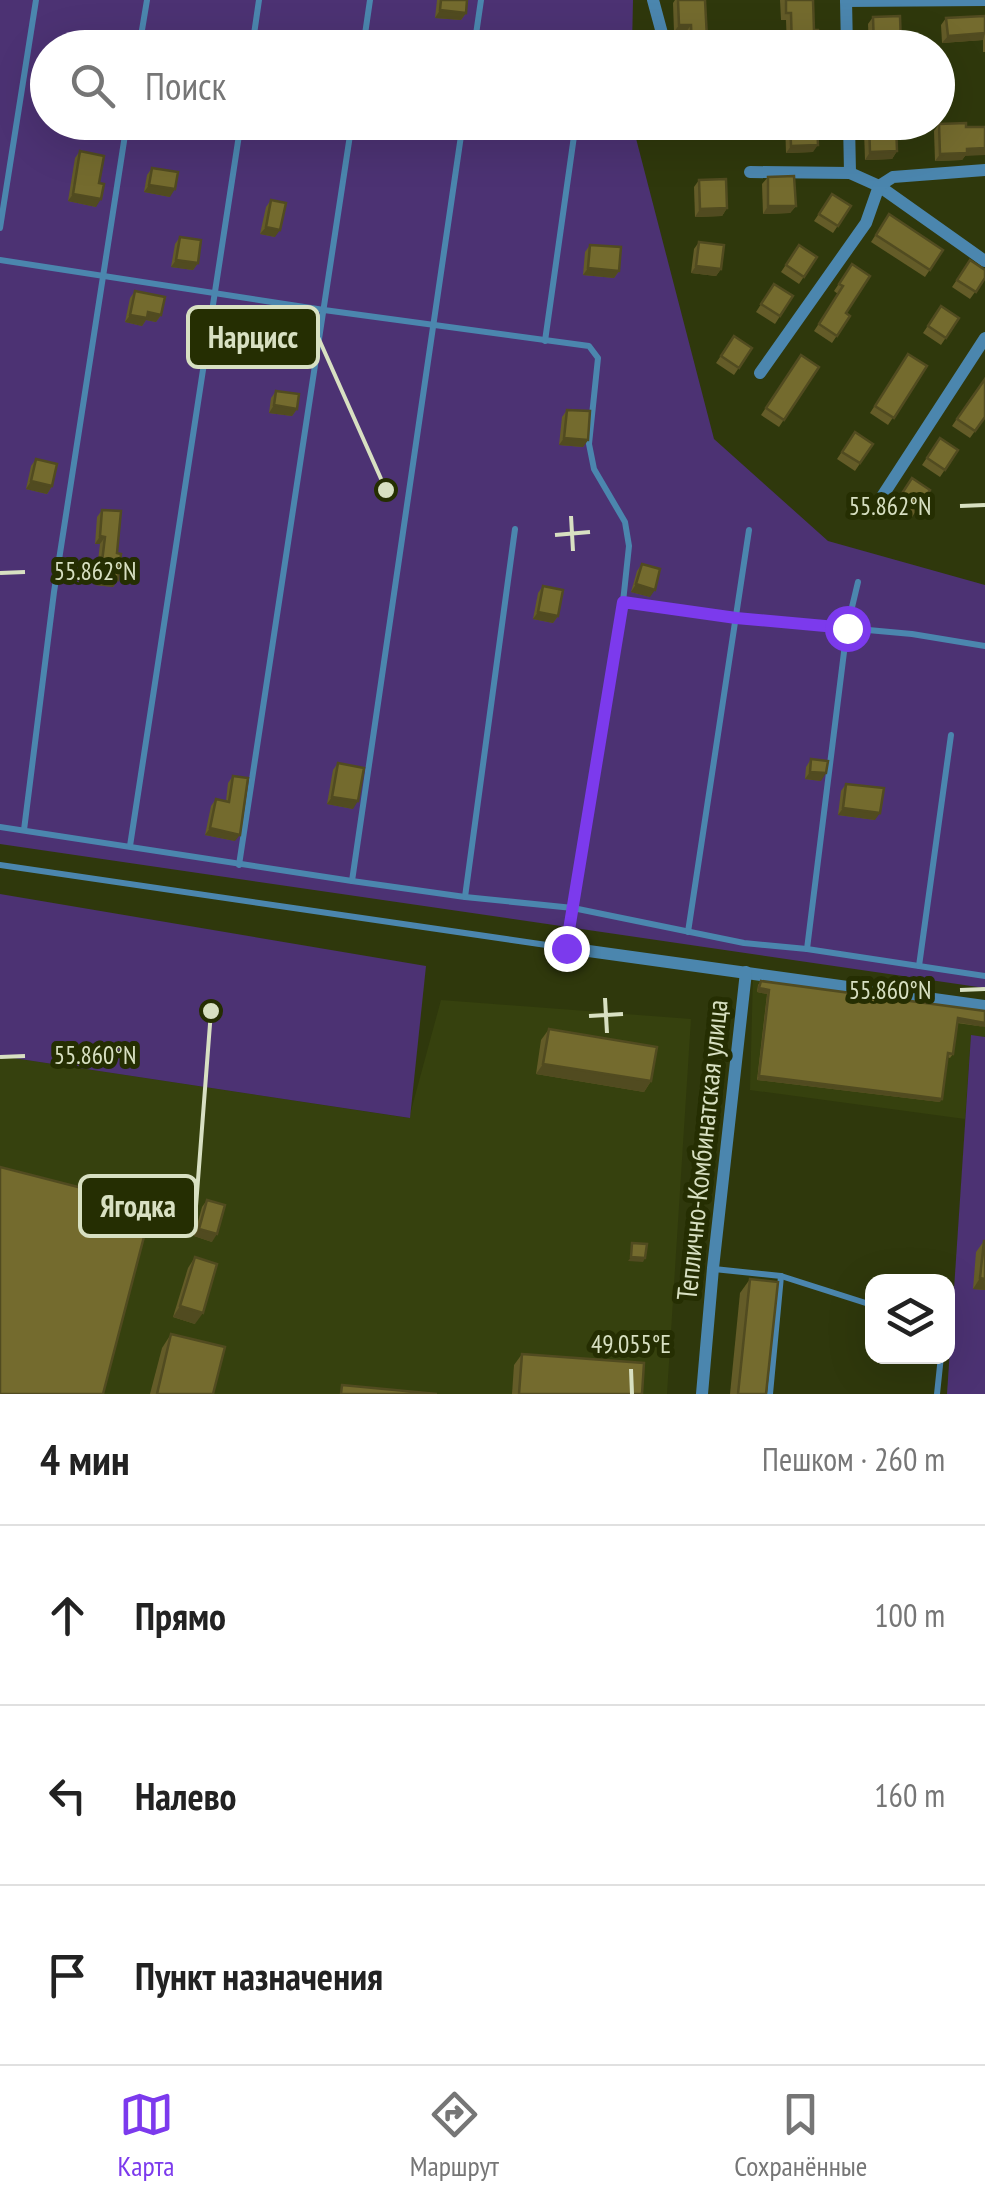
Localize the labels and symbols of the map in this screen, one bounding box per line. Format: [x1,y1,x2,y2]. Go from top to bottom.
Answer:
callout: Нарцисс [188,307,318,367]
text: Нарцисс [208,317,298,356]
text: 55.862°N [849,490,931,522]
text: 55.862°N [54,555,136,587]
route start [825,606,871,652]
route end [544,926,590,972]
text: 55.860°N [849,974,931,1006]
street label: Теплично-Комбинатская улица [667,998,736,1302]
text: 55.860°N [54,1039,136,1071]
callout: Ягодка [80,1176,196,1236]
text: Ягодка [100,1186,176,1225]
text: 49.055°E [591,1328,671,1360]

